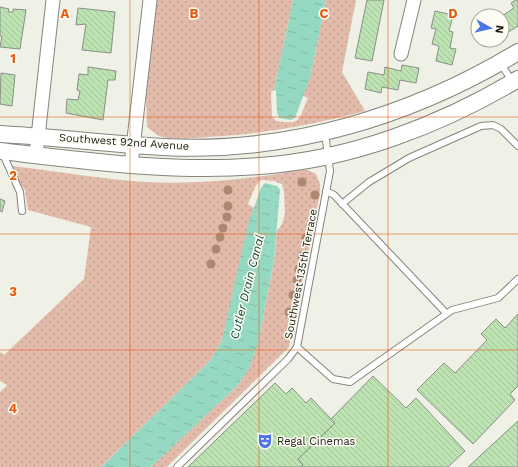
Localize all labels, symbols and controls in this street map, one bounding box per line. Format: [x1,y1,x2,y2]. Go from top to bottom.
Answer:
text: A [61,6,70,21]
text: B [190,6,199,21]
text: C [320,6,329,21]
text: D [448,6,458,21]
north arrow [470,8,510,48]
text: N [492,24,506,34]
text: 1 [10,51,16,66]
street label: Southwest 92nd Avenue [58,131,190,153]
text: 2 [9,168,17,183]
street label: Southwest 135th Terrace [282,208,320,340]
water label: Cutler Drain Canal [227,233,267,341]
text: 3 [9,284,17,299]
text: 4 [9,401,18,416]
theatre icon: Regal Cinemas [256,432,274,450]
place label: Regal Cinemas [277,435,356,448]

